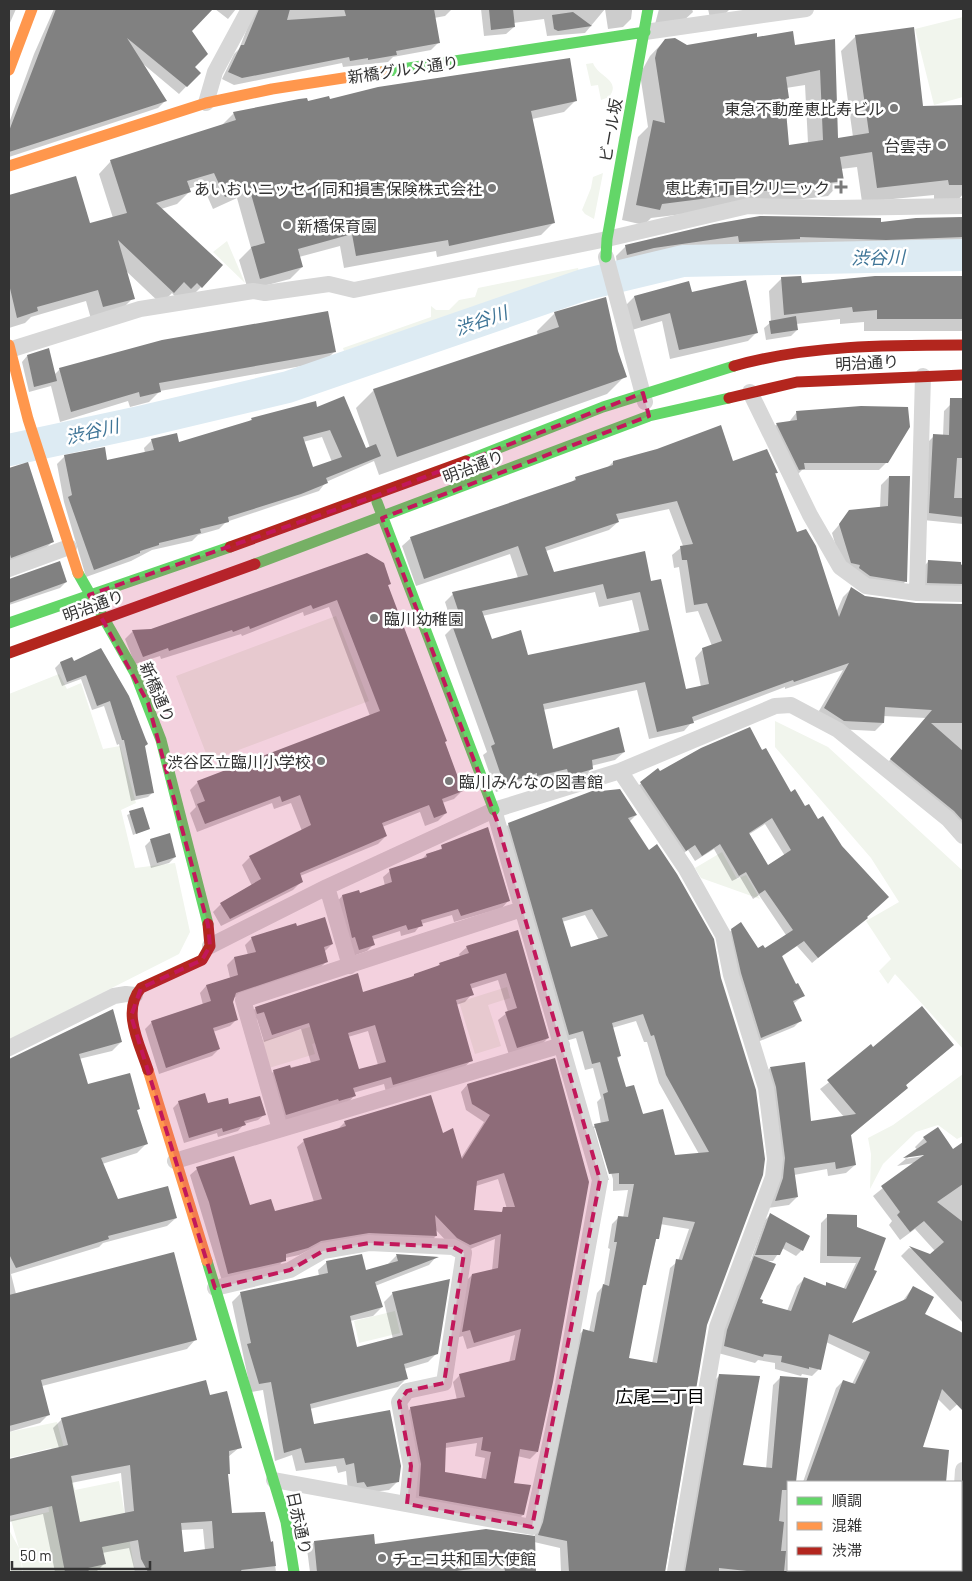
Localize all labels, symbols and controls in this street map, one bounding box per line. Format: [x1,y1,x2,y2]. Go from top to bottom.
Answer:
street label: 新橋グルメ通り [346,52,460,86]
street label: ビール坂 [595,97,625,163]
place label: 東急不動産恵比寿ビル [724,99,884,118]
marker: 東急不動産恵比寿ビル [888,102,900,114]
place label: 台雲寺 [884,136,932,155]
marker: 台雲寺 [936,139,948,151]
place label: 恵比寿1丁目クリニック [664,178,830,197]
place label: あいおいニッセイ同和損害保険株式会社 [194,179,482,198]
marker: 恵比寿1丁目クリニック [834,180,848,194]
marker: あいおいニッセイ同和損害保険株式会社 [486,182,498,194]
place label: 新橋保育園 [297,216,377,235]
marker: 新橋保育園 [281,219,293,231]
water label: 渋谷川 [851,245,907,268]
water label: 渋谷川 [452,300,512,339]
street label: 明治通り [835,351,899,373]
water label: 渋谷川 [63,414,123,448]
street label: 明治通り [440,446,506,486]
street label: 明治通り [60,585,126,625]
place label: 臨川幼稚園 [384,609,464,628]
marker: 臨川幼稚園 [368,612,380,624]
street label: 新橋通り [137,659,179,725]
place label: 渋谷区立臨川小学校 [167,752,311,771]
marker: 渋谷区立臨川小学校 [315,755,327,767]
place label: 臨川みんなの図書館 [459,772,603,791]
marker: 臨川みんなの図書館 [443,775,455,787]
district label: 広尾二丁目 [615,1385,705,1407]
legend [787,1481,962,1571]
street label: 日赤通り [284,1490,316,1556]
text: 順調 [832,1491,862,1509]
text: 混雑 [832,1516,862,1534]
scale bar [12,1538,150,1570]
text: 渋滞 [832,1541,862,1559]
text: 50 m [20,1546,52,1564]
place label: チェコ共和国大使館 [392,1549,536,1568]
marker: チェコ共和国大使館 [376,1552,388,1564]

